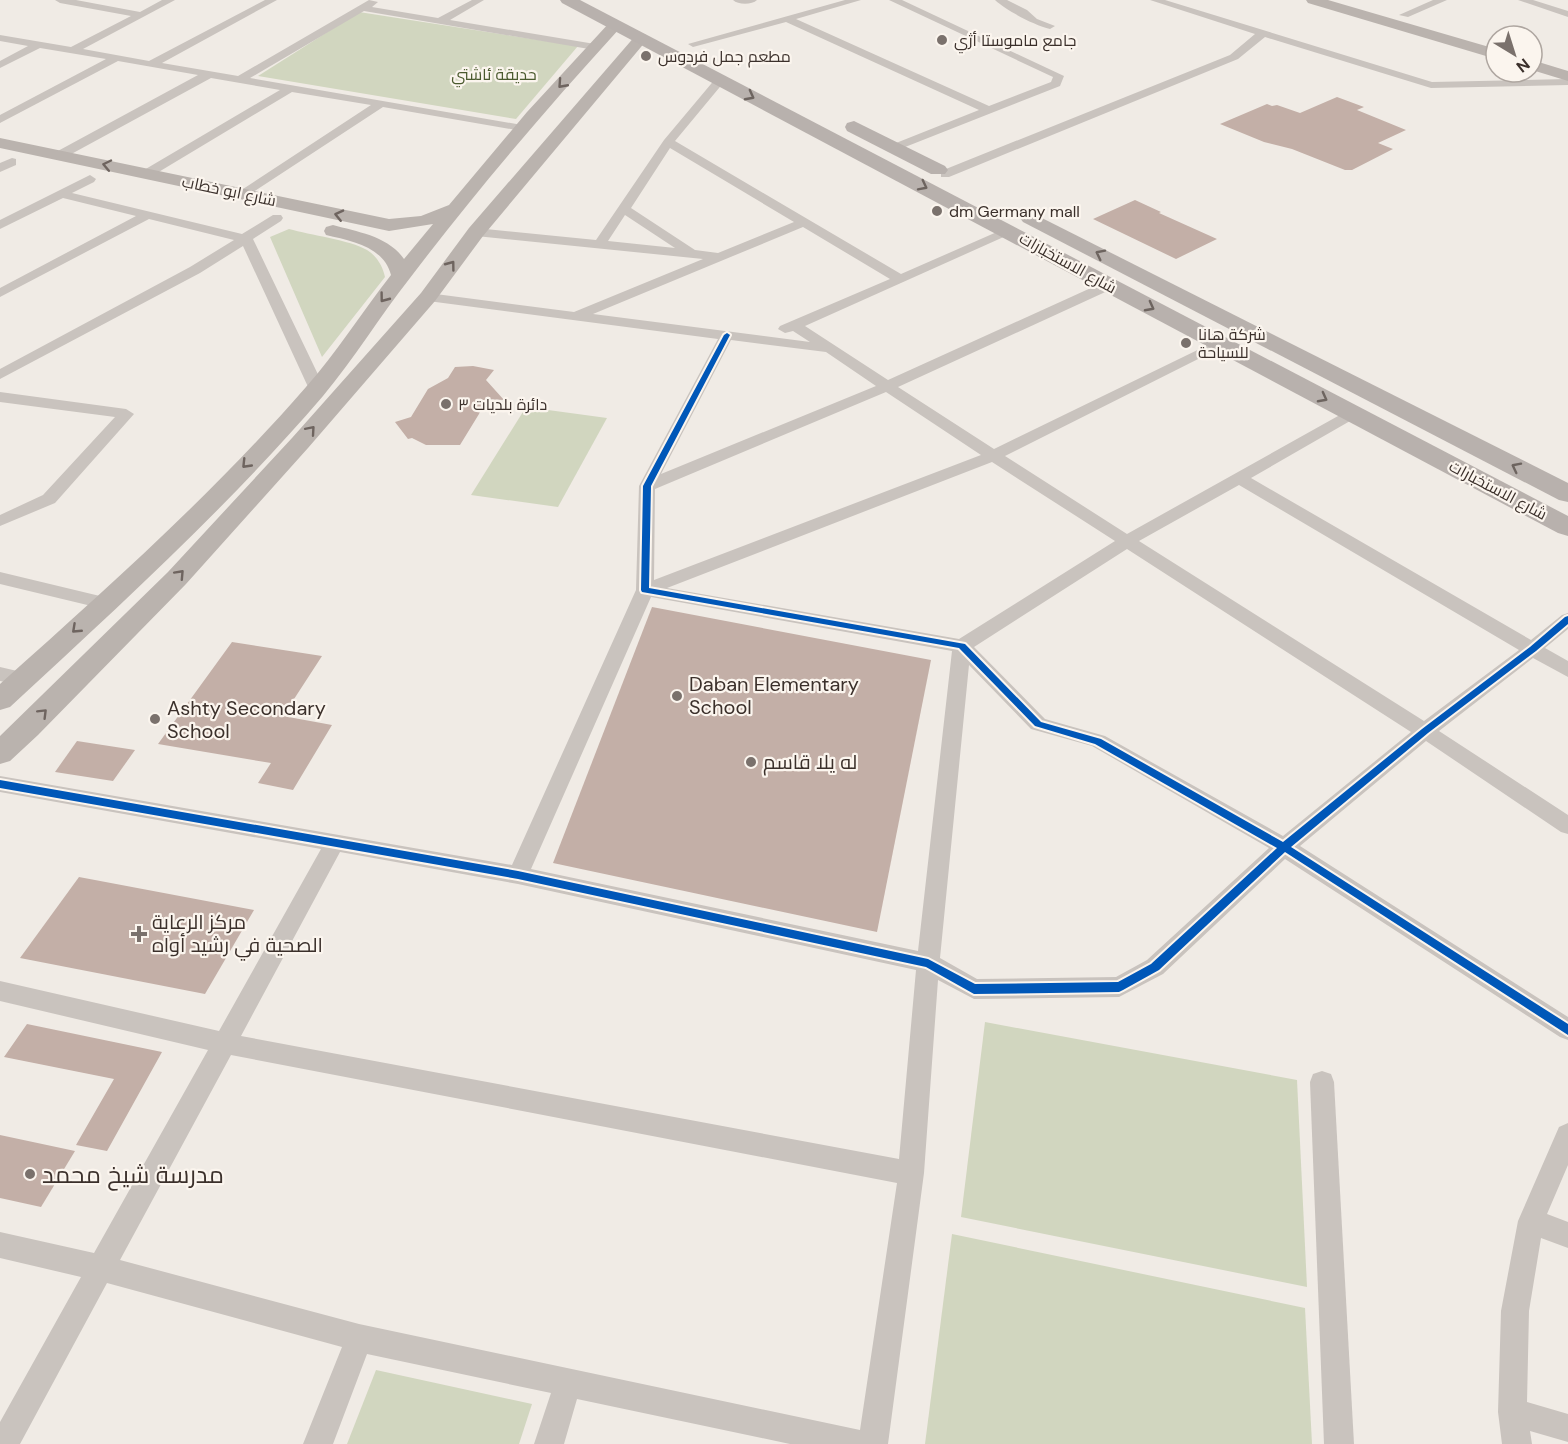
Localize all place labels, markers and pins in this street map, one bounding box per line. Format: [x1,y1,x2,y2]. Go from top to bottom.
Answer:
place label: جامع ماموستا أژي [954,30,1077,54]
marker: جامع ماموستا أژي [935,33,949,47]
place label: مطعم جمل فردوس [658,46,791,68]
marker: مطعم جمل فردوس [639,49,653,63]
place label: dm Germany mall [949,201,1080,222]
marker: dm Germany mall [930,204,944,218]
place label: شركة هانا للسياحة [1198,324,1266,363]
marker: شركة هانا للسياحة [1179,336,1193,350]
place label: دائرة بلديات ٣ [458,394,547,415]
marker: دائرة بلديات ٣ [439,397,453,411]
place label: Daban Elementary School [689,671,859,720]
marker: Daban Elementary School [670,689,684,703]
place label: Ashty Secondary School [167,695,326,744]
marker: Ashty Secondary School [148,712,162,726]
place label: له يلا قاسم [763,749,857,776]
marker: له يلا قاسم [744,755,758,769]
place label: مركز الرعاية الصحية في رشيد أواه [152,909,323,961]
marker: مركز الرعاية الصحية في رشيد أواه [130,925,148,943]
place label: مدرسة شيخ محمد [42,1159,224,1191]
marker: مدرسة شيخ محمد [23,1167,37,1181]

